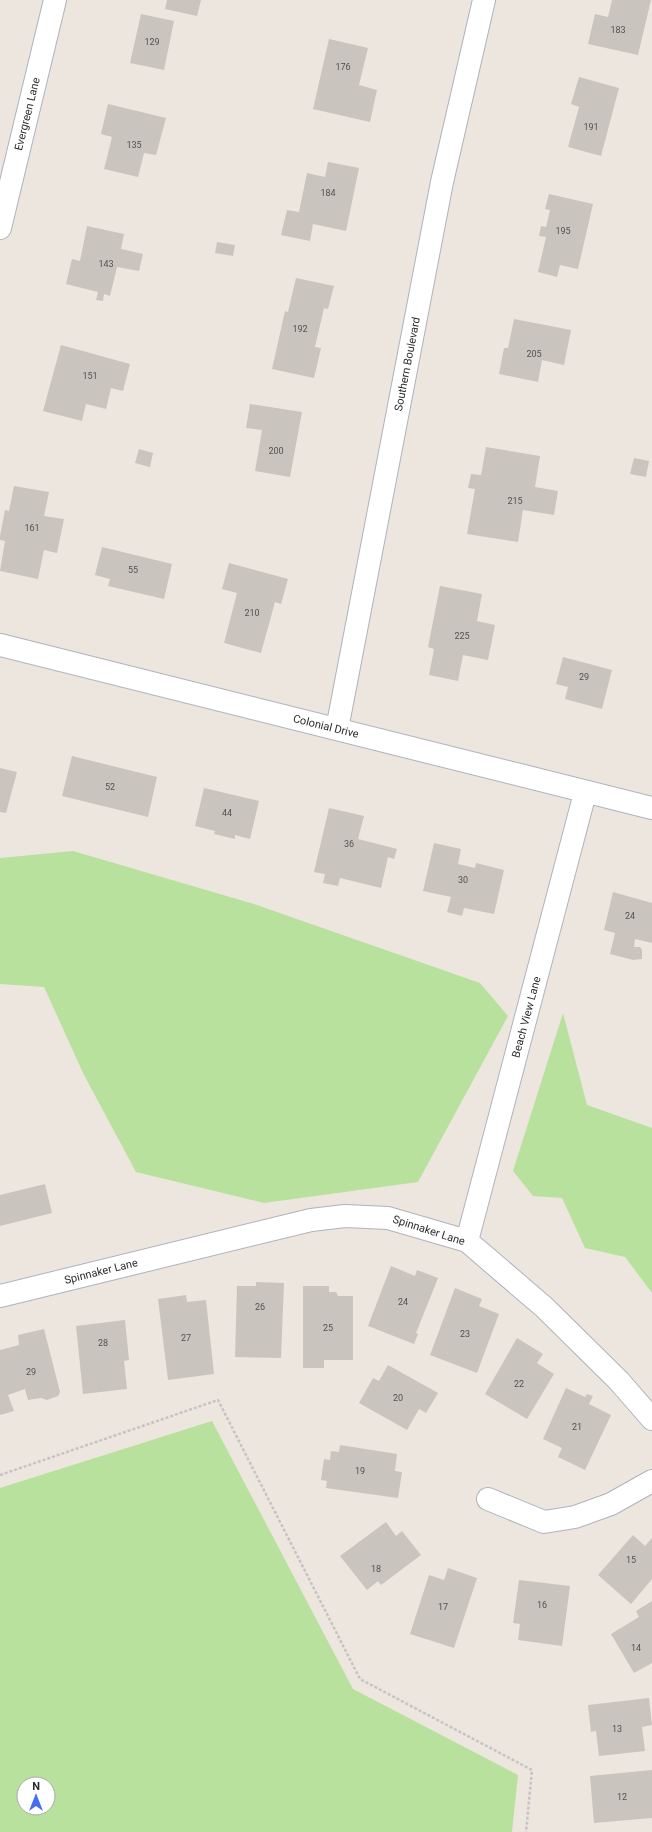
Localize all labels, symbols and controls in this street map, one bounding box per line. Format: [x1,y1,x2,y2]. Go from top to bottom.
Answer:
house number: 183 [610,25,626,35]
house number: 129 [144,37,160,47]
house number: 176 [335,62,351,72]
street label: Evergreen Lane [12,76,43,152]
house number: 191 [583,122,599,132]
house number: 135 [126,140,142,150]
house number: 184 [320,188,336,198]
house number: 195 [555,226,571,236]
house number: 143 [98,259,114,269]
street label: Southern Boulevard [392,316,423,412]
house number: 192 [292,324,308,334]
house number: 205 [526,349,542,359]
house number: 151 [82,371,98,381]
house number: 200 [268,446,284,456]
house number: 215 [507,496,523,506]
house number: 161 [24,523,40,533]
house number: 55 [128,565,138,575]
house number: 210 [244,608,260,618]
house number: 225 [454,631,470,641]
house number: 29 [579,672,589,682]
street label: Colonial Drive [292,712,360,741]
house number: 52 [105,782,115,792]
house number: 44 [222,808,232,818]
house number: 36 [344,839,354,849]
house number: 30 [458,875,468,885]
house number: 24 [625,911,635,921]
street label: Beach View Lane [509,975,544,1059]
street label: Spinnaker Lane [391,1213,467,1248]
street label: Spinnaker Lane [63,1256,139,1287]
house number: 24 [398,1297,408,1307]
house number: 26 [255,1302,265,1312]
house number: 25 [323,1323,333,1333]
house number: 23 [460,1329,470,1339]
house number: 27 [181,1333,191,1343]
house number: 28 [98,1338,108,1348]
house number: 29 [26,1367,36,1377]
house number: 22 [514,1379,524,1389]
house number: 20 [393,1393,403,1403]
house number: 21 [572,1422,582,1432]
house number: 19 [355,1466,365,1476]
house number: 15 [626,1555,636,1565]
house number: 18 [371,1564,381,1574]
house number: 16 [537,1600,547,1610]
house number: 17 [438,1602,448,1612]
house number: 14 [631,1643,641,1653]
house number: 13 [612,1724,622,1734]
north arrow [16,1776,56,1816]
text: N [32,1780,40,1793]
house number: 12 [617,1792,627,1802]

